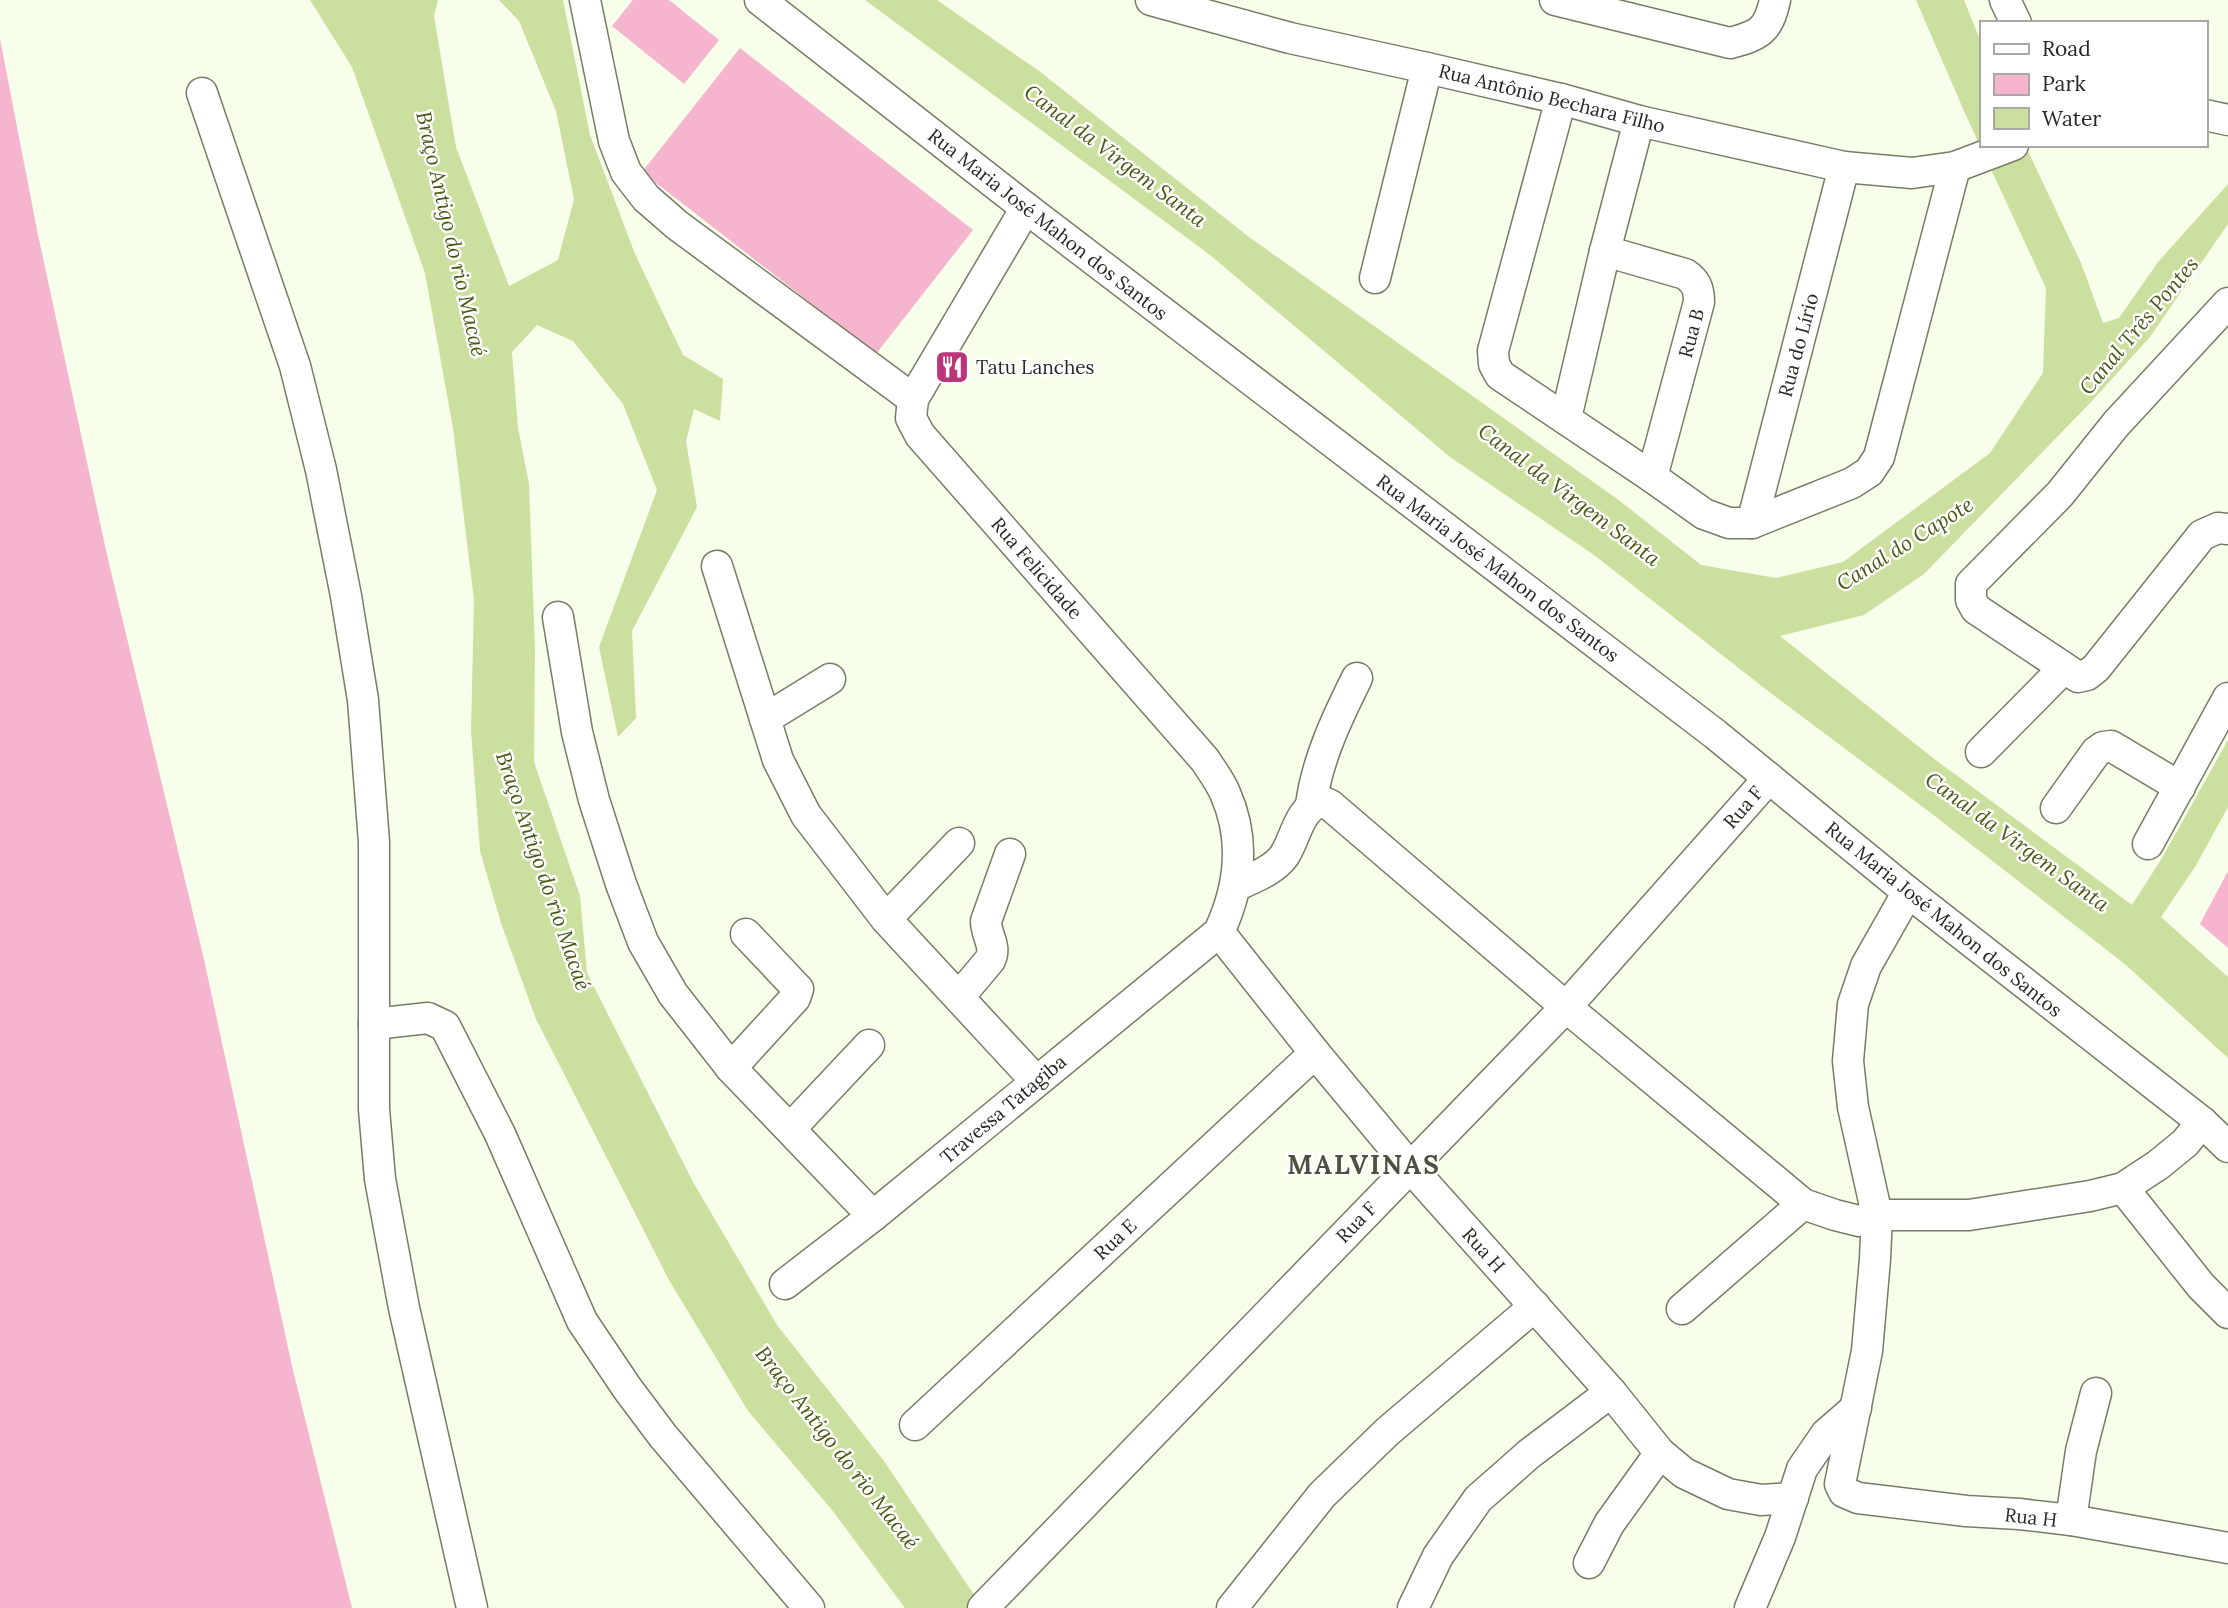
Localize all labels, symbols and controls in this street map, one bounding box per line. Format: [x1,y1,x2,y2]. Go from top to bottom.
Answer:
legend [1980,21,2207,147]
text: Road [2042,35,2091,62]
street label: Rua Antônio Bechara Filho [1436,58,1668,138]
text: Park [2042,70,2086,97]
water label: Canal da Virgem Santa [1019,78,1212,233]
text: Water [2042,105,2101,132]
water label: Braço Antigo do rio Macaé [410,109,493,359]
street label: Rua Maria José Mahon dos Santos [923,123,1173,325]
water label: Canal Três Pontes [2073,251,2204,400]
street label: Rua do Lírio [1773,290,1823,400]
street label: Rua B [1673,306,1709,360]
restaurant icon: Tatu Lanches [933,348,971,386]
place label: Tatu Lanches [976,355,1095,379]
water label: Canal da Virgem Santa [1473,417,1666,572]
street label: Rua Maria José Mahon dos Santos [1372,469,1624,667]
water label: Canal do Capote [1831,491,1978,596]
street label: Rua Felicidade [986,512,1088,624]
water label: Braço Antigo do rio Macaé [490,748,597,994]
water label: Canal da Virgem Santa [1920,766,2115,918]
street label: Rua F [1718,781,1768,833]
street label: Rua Maria José Mahon dos Santos [1821,816,2067,1022]
street label: Travessa Tatagiba [935,1049,1071,1169]
district label: MALVINAS [1287,1148,1441,1181]
street label: Rua F [1331,1196,1381,1248]
street label: Rua E [1089,1213,1141,1265]
street label: Rua H [1457,1222,1511,1278]
water label: Braço Antigo do rio Macaé [750,1341,925,1555]
street label: Rua H [2003,1502,2059,1532]

